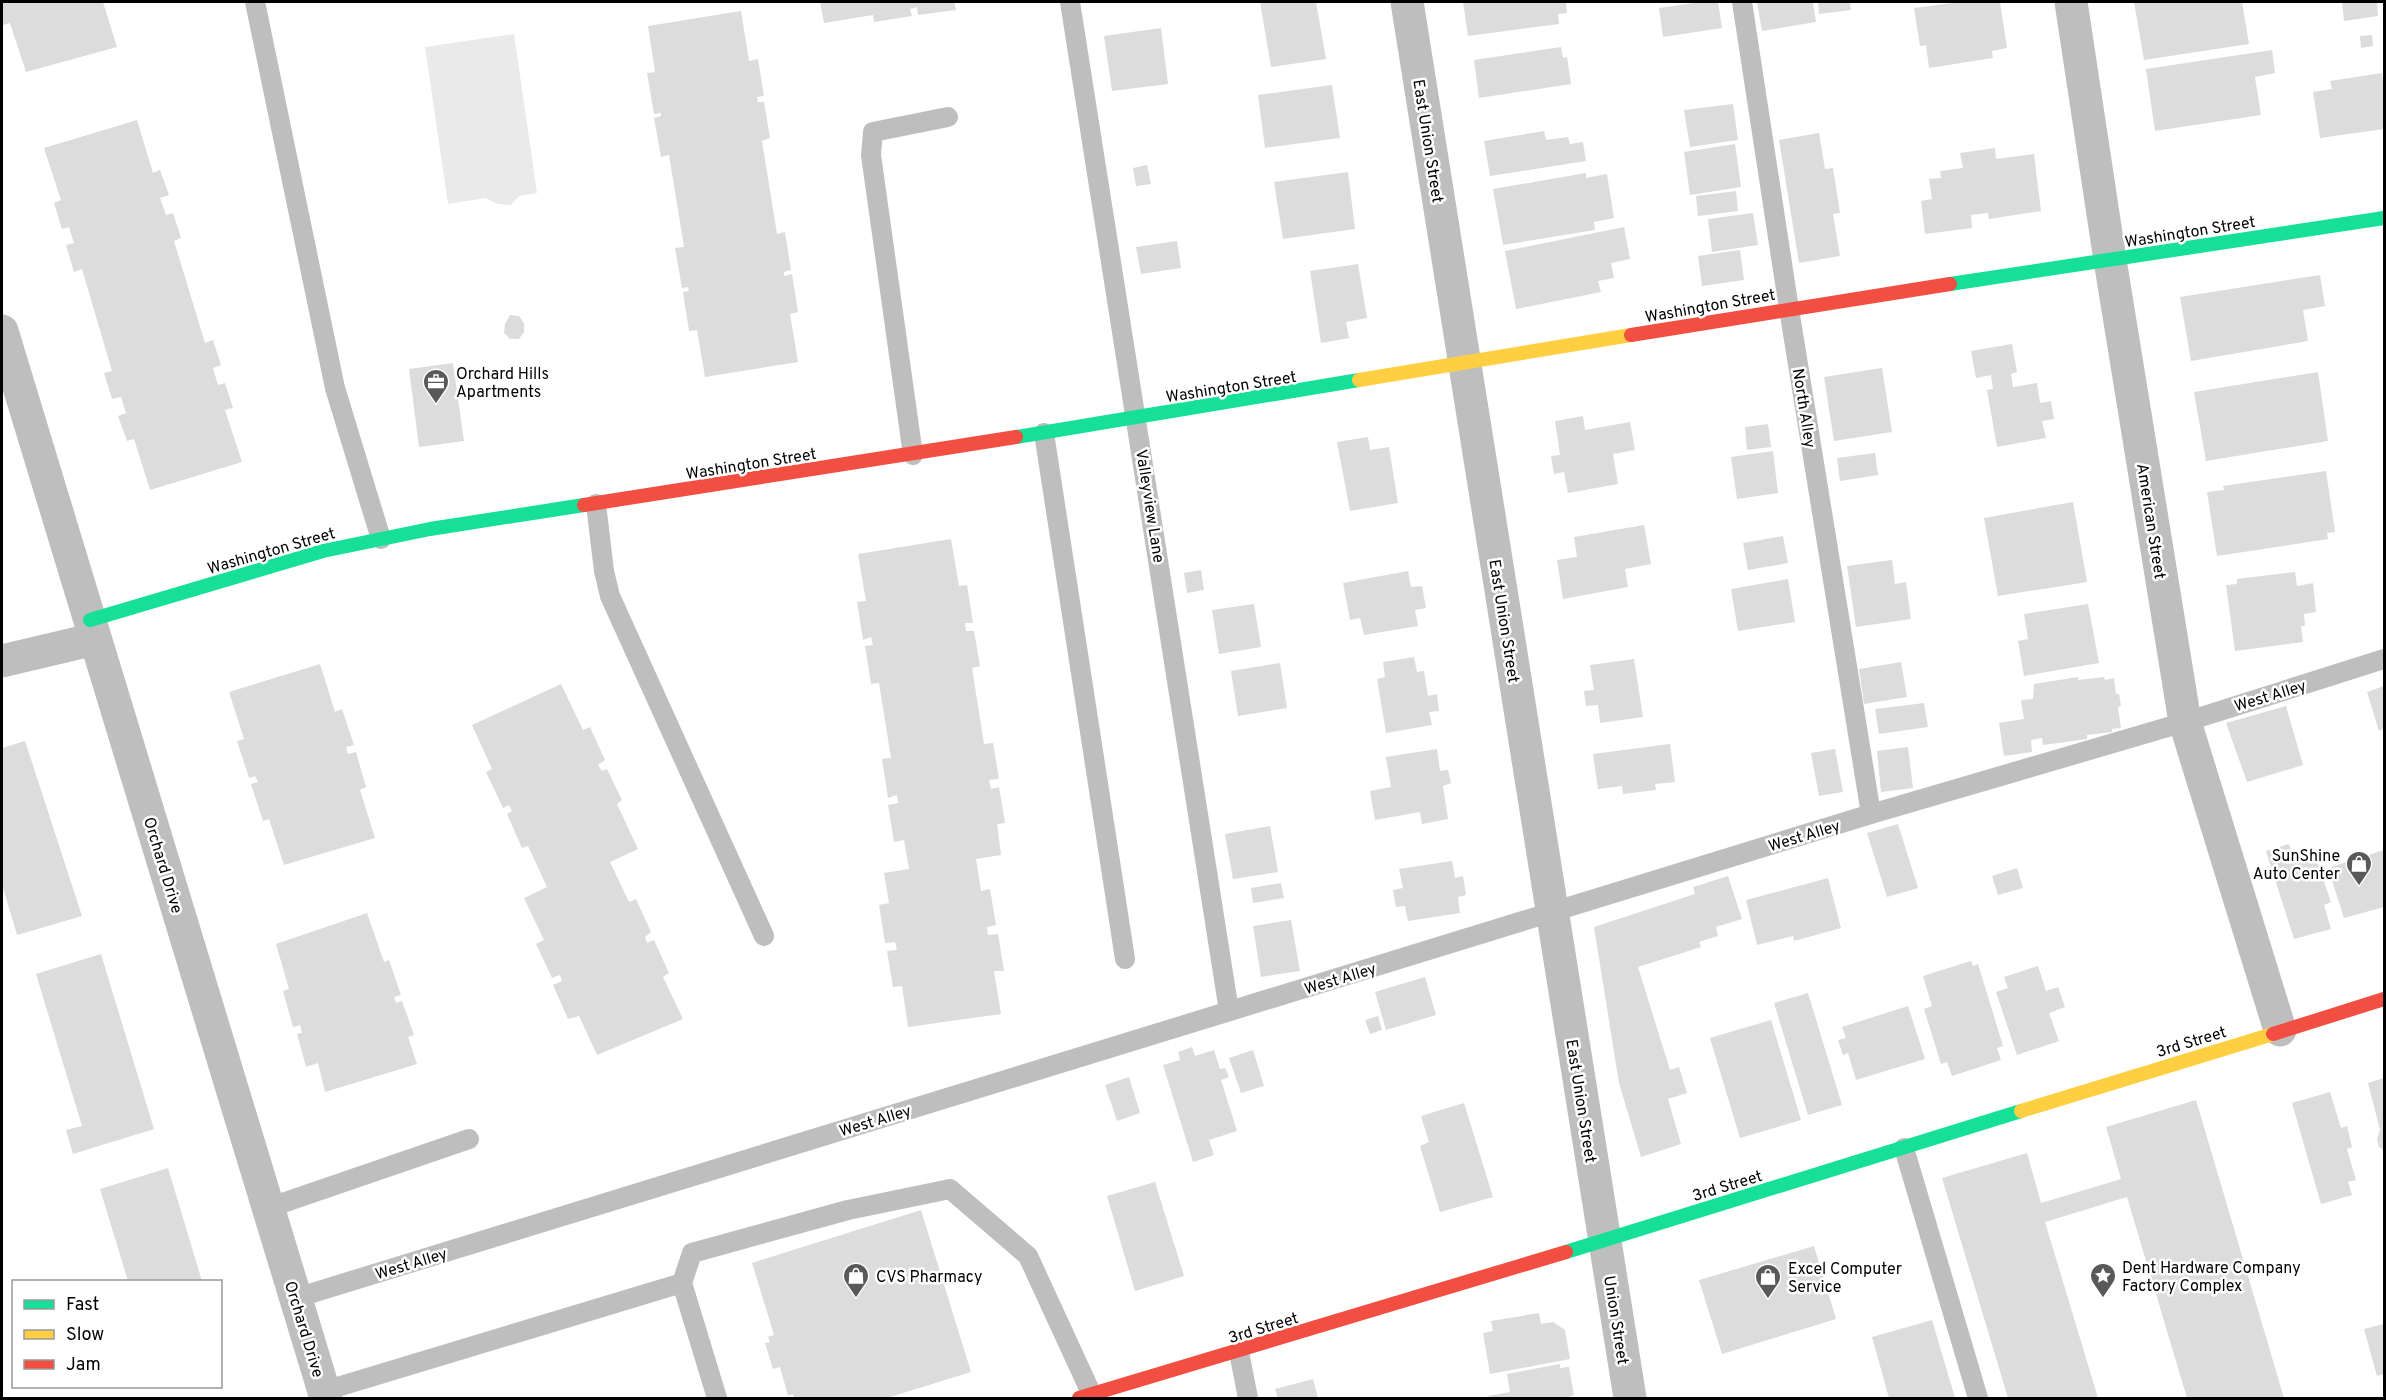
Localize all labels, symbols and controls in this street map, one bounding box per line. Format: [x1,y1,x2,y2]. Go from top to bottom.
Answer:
street label: East Union Street [1407,78,1447,205]
street label: Washington Street [2124,213,2257,253]
street label: Washington Street [1644,286,1777,328]
place label: Orchard Hills Apartments [456,365,549,403]
office icon: Orchard Hills Apartments [421,367,451,405]
street label: North Alley [1787,367,1819,450]
street label: Washington Street [1165,368,1298,408]
street label: Washington Street [685,445,818,485]
street label: Valleyview Lane [1130,448,1168,564]
street label: American Street [2131,462,2169,581]
street label: Washington Street [205,524,338,580]
street label: East Union Street [1483,558,1523,685]
street label: West Alley [2232,677,2309,717]
street label: Orchard Drive [138,815,186,916]
street label: West Alley [1766,817,1843,857]
place label: SunShine Auto Center [2253,847,2340,885]
shop icon: SunShine Auto Center [2344,849,2374,887]
street label: West Alley [1302,960,1379,1000]
street label: 3rd Street [2154,1023,2229,1063]
street label: East Union Street [1560,1038,1600,1165]
street label: West Alley [837,1102,914,1142]
street label: 3rd Street [1690,1167,1765,1207]
street label: West Alley [373,1245,450,1285]
place label: Dent Hardware Company Factory Complex [2122,1259,2301,1297]
place label: Excel Computer Service [1788,1260,1902,1298]
shop icon: CVS Pharmacy [841,1261,871,1299]
place icon: Dent Hardware Company Factory Complex [2088,1261,2118,1299]
shop icon: Excel Computer Service [1753,1262,1783,1300]
place label: CVS Pharmacy [876,1268,982,1288]
street label: Union Street [1598,1274,1632,1366]
street label: Orchard Drive [279,1279,327,1380]
legend [12,1280,222,1388]
text: Fast [66,1294,99,1317]
street label: 3rd Street [1226,1309,1301,1349]
text: Slow [66,1324,104,1347]
text: Jam [66,1354,101,1377]

